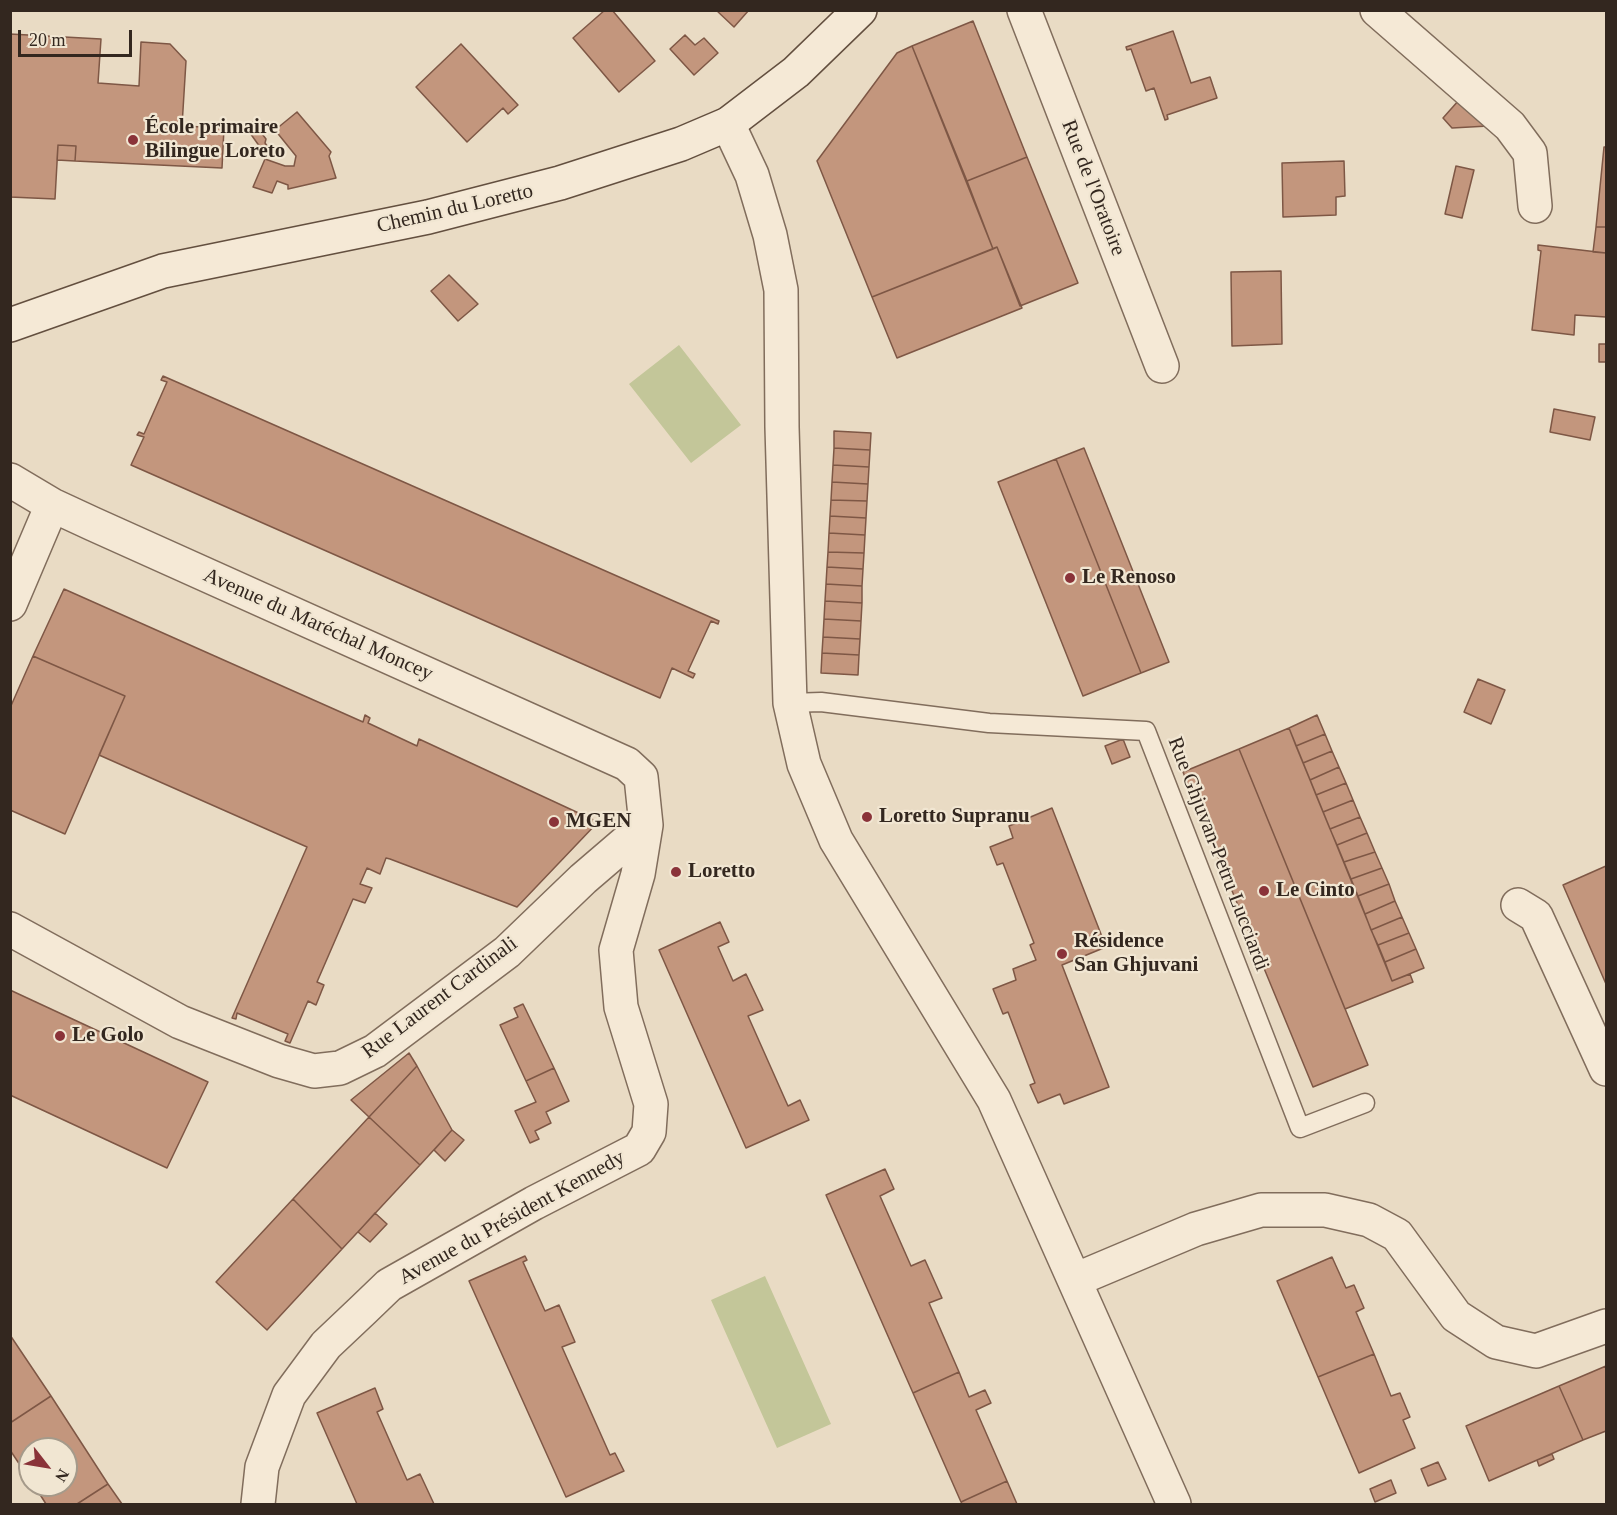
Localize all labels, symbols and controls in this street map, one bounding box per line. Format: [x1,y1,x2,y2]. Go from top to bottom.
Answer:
scale bar [21,18,135,56]
text: 20 m [29,30,66,50]
place label: École primaire Bilingue Loreto [145,115,285,165]
street label: Rue de l'Oratoire [1055,116,1131,260]
marker: École primaire Bilingue Loreto [126,133,140,147]
street label: Chemin du Loretto [374,179,536,239]
street label: Avenue du Maréchal Moncey [199,563,437,687]
place label: Le Renoso [1082,565,1176,591]
marker: Le Renoso [1063,571,1077,585]
street label: Rue Ghjuvan-Petru Lucciardi [1162,734,1274,974]
place label: Loretto Supranu [879,804,1030,830]
place label: MGEN [566,809,631,835]
marker: Loretto Supranu [860,810,874,824]
marker: MGEN [547,815,561,829]
place label: Loretto [688,859,755,885]
marker: Loretto [669,865,683,879]
place label: Le Cinto [1276,878,1355,904]
marker: Le Cinto [1257,884,1271,898]
place label: Résidence San Ghjuvani [1074,929,1198,979]
street label: Rue Laurent Cardinali [357,931,523,1065]
marker: Résidence San Ghjuvani [1055,947,1069,961]
place label: Le Golo [72,1023,144,1049]
marker: Le Golo [53,1029,67,1043]
street label: Avenue du Président Kennedy [395,1145,629,1291]
north arrow [18,1437,78,1497]
text: N [52,1466,72,1485]

